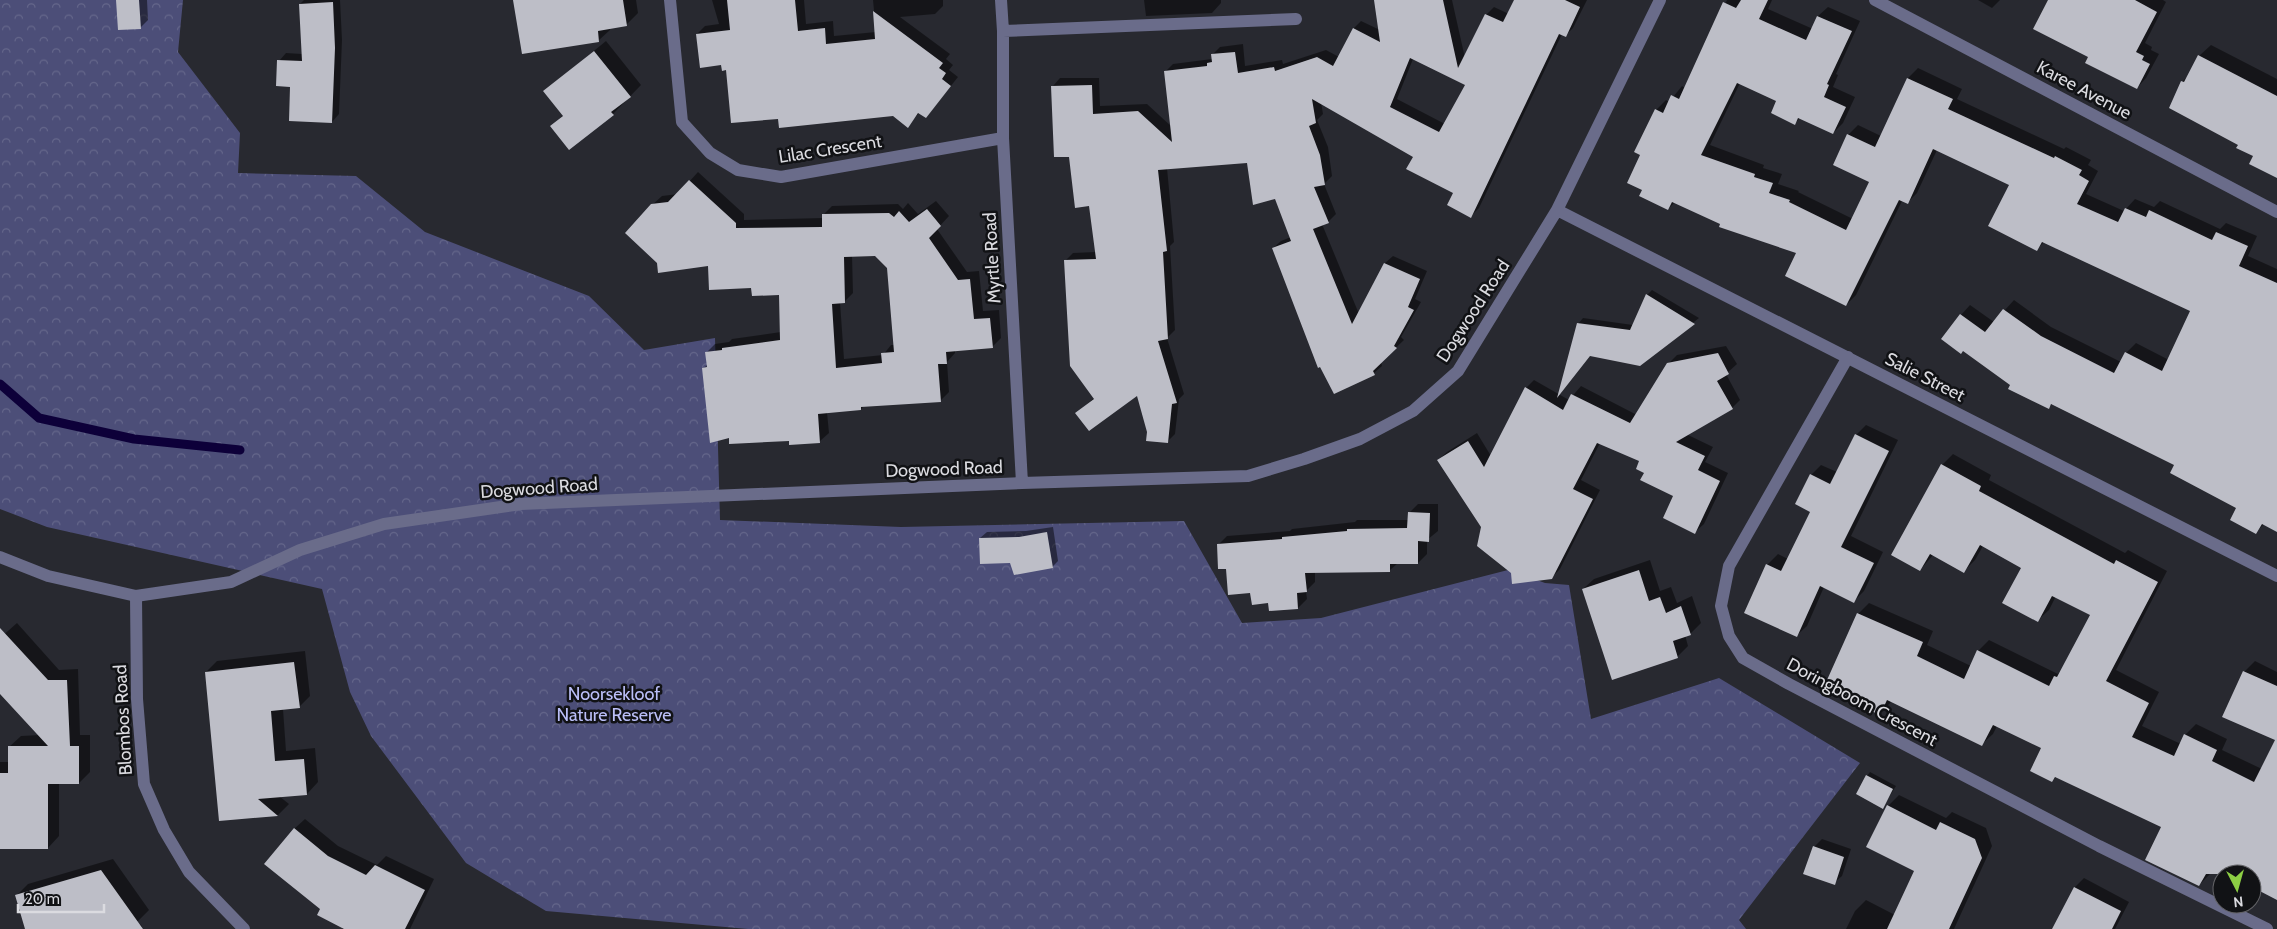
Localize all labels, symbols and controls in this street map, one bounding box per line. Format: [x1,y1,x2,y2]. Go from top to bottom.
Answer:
street label: Karee Avenue [2033,56,2135,124]
street label: Lilac Crescent [777,130,883,168]
street label: Myrtle Road [979,212,1005,304]
street label: Dogwood Road [1432,256,1514,366]
street label: Salie Street [1881,348,1969,406]
street label: Dogwood Road [885,456,1003,482]
street label: Dogwood Road [480,473,598,503]
street label: Doringboom Crescent [1783,653,1941,751]
street label: Blombos Road [109,664,137,776]
park label: Noorsekloof Nature Reserve [556,683,672,726]
north arrow [2212,864,2262,914]
scale bar [18,882,104,914]
text: 20 m [25,890,60,908]
text: N [2232,892,2244,911]

